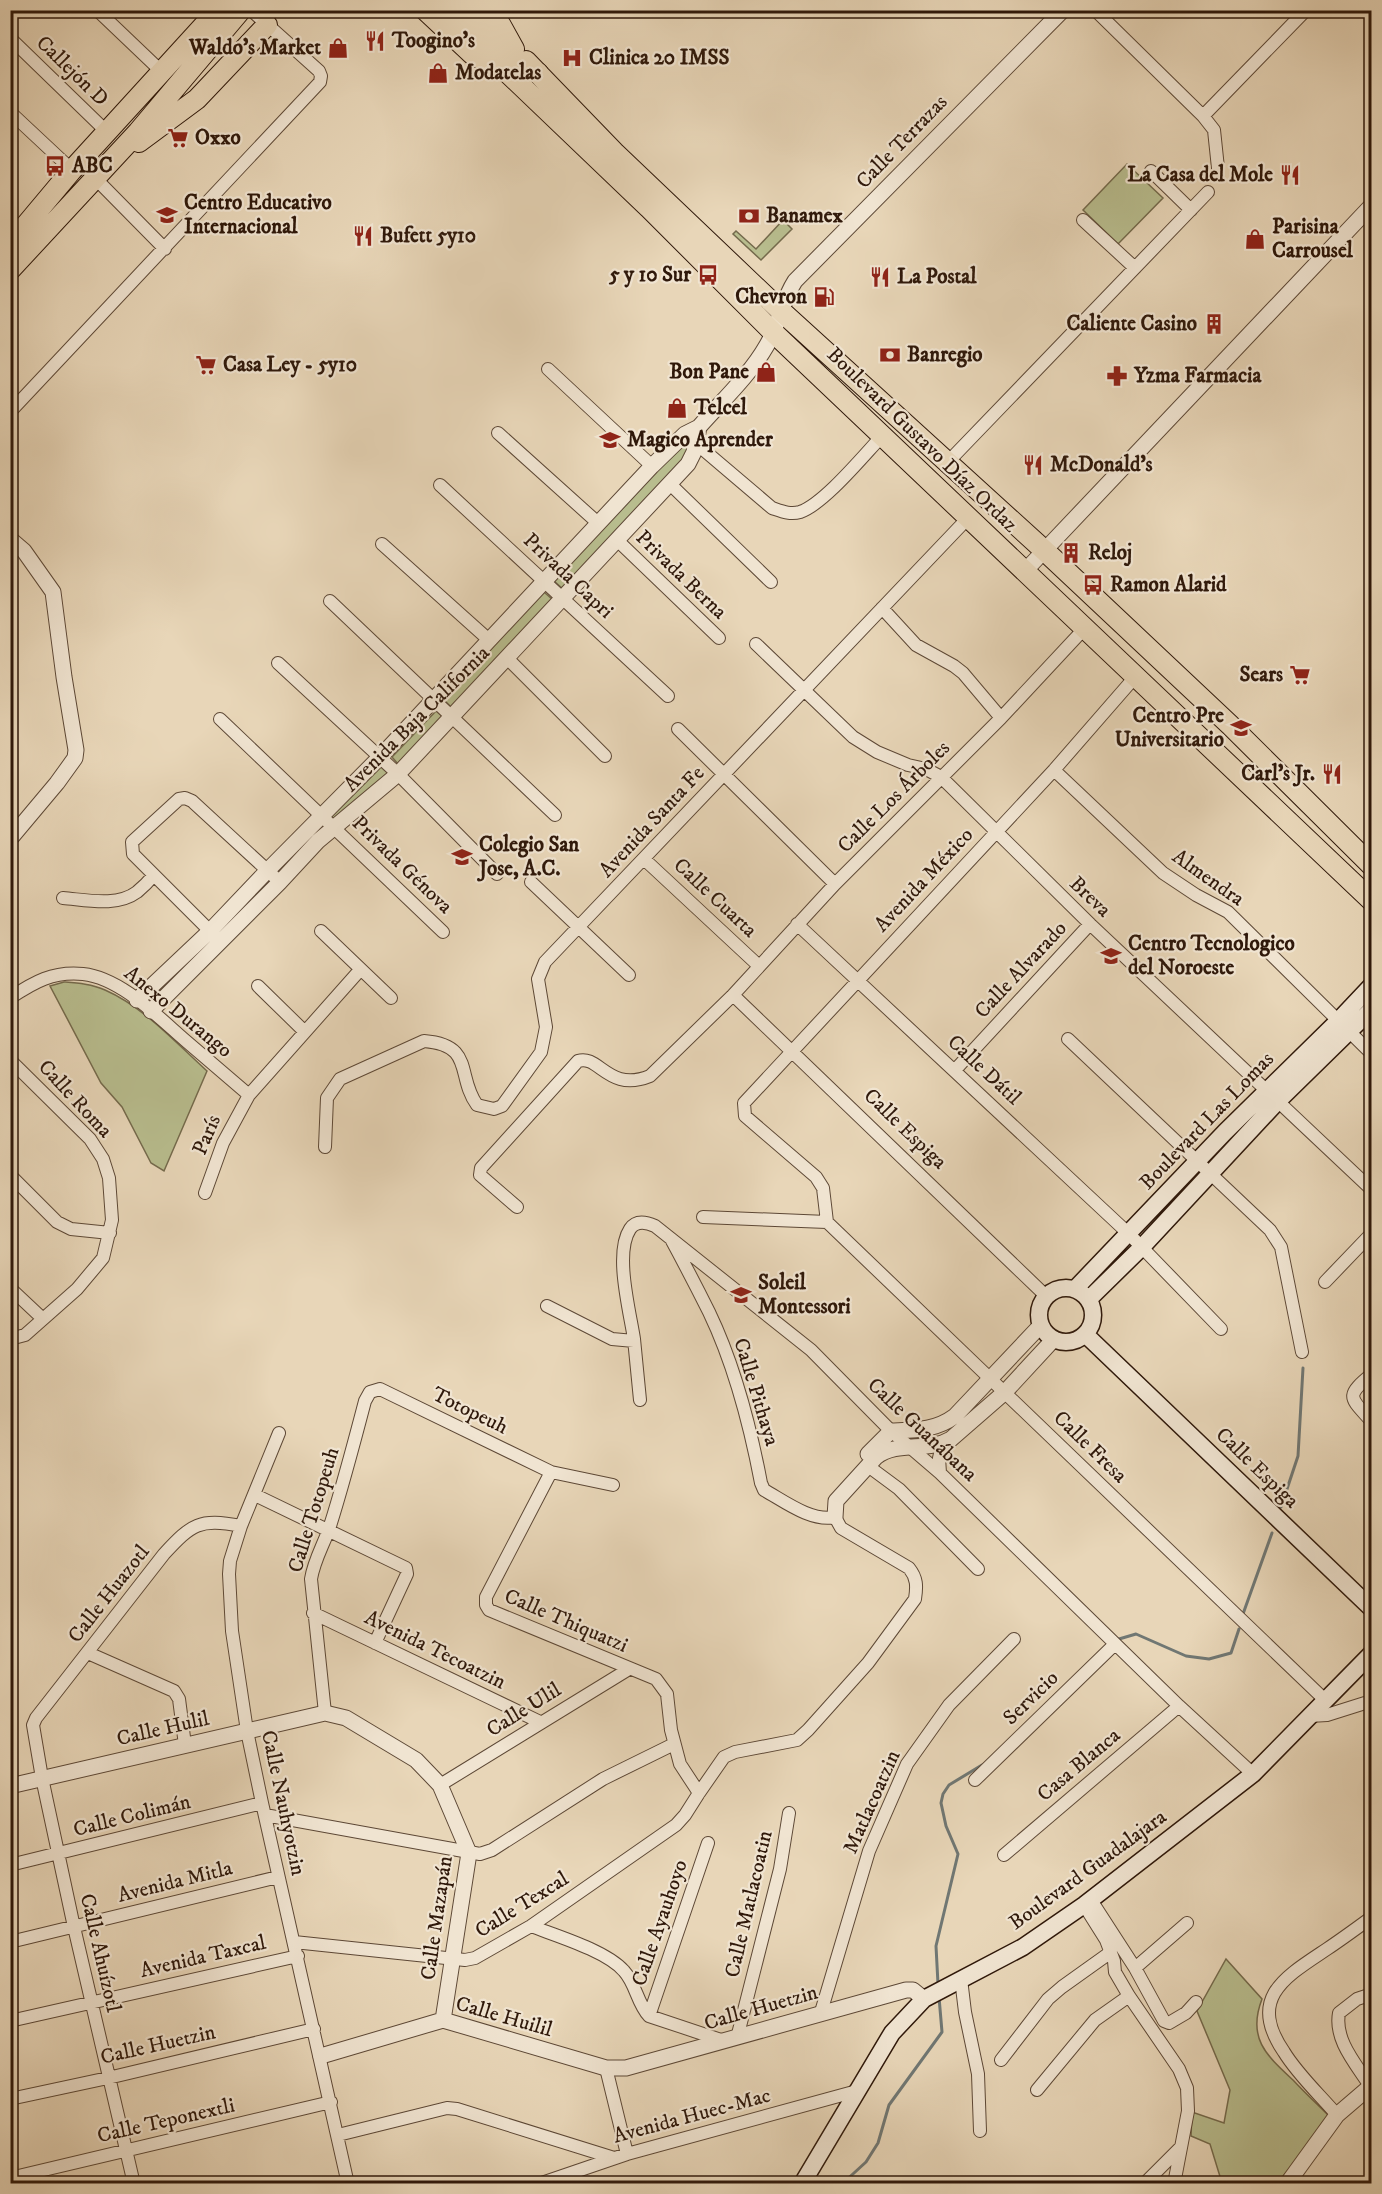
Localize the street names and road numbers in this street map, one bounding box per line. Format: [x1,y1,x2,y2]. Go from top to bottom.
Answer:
street label: Callejón D [30,30,114,112]
street label: Calle Terrazas [851,90,953,194]
street label: Boulevard Gustavo Díaz Ordaz [821,342,1023,538]
street label: Privada Berna [630,525,732,625]
street label: Privada Capri [517,528,619,624]
street label: Avenida Baja California [338,640,496,798]
street label: Calle Los Árboles [831,734,956,859]
street label: Avenida Santa Fe [594,761,711,883]
street label: Privada Génova [346,810,458,920]
street label: Avenida México [869,822,979,938]
street label: Almendra [1167,844,1249,912]
street label: Calle Cuarta [668,853,762,943]
street label: Breva [1064,871,1116,923]
street label: Calle Alvarado [969,916,1073,1024]
street label: Anexo Durango [119,960,237,1064]
street label: Calle Dátil [942,1029,1027,1111]
street label: Boulevard Las Lomas [1134,1046,1280,1196]
street label: Calle Roma [32,1055,118,1144]
street label: Calle Espiga [858,1083,952,1175]
street label: París [187,1111,227,1159]
street label: Calle Pithaya [727,1335,785,1449]
street label: Calle Guanábana [862,1372,982,1488]
street label: Totopeuh [428,1382,512,1440]
street label: Calle Fresa [1048,1405,1133,1489]
street label: Calle Espiga [1210,1422,1304,1514]
street label: Calle Totopeuh [283,1444,345,1576]
street label: Calle Huazotl [63,1539,156,1648]
street label: Calle Thiquatzi [500,1583,632,1659]
street label: Avenida Tecoatzin [360,1605,510,1695]
street label: Servicio [998,1665,1064,1731]
street label: Calle Ulil [482,1677,567,1743]
street label: Calle Hulil [114,1706,212,1752]
street label: Casa Blanca [1032,1723,1126,1807]
street label: Calle Nauhyotzin [255,1728,311,1878]
street label: Matlacoatzin [838,1746,906,1858]
street label: Calle Colimán [71,1789,193,1843]
street label: Boulevard Guadalajara [1004,1804,1172,1936]
street label: Calle Matlacoatin [719,1828,779,1980]
street label: Calle Mazapán [415,1854,459,1982]
street label: Avenida Mitla [115,1855,235,1909]
street label: Calle Ayauhoyo [626,1856,694,1990]
street label: Calle Texcal [470,1866,574,1944]
street label: Calle Ahuízotl [74,1891,126,2015]
street label: Avenida Taxcal [137,1930,269,1984]
street label: Calle Huetzin [701,1979,821,2037]
street label: Calle Huilil [453,1991,556,2043]
street label: Calle Huetzin [98,2019,218,2071]
street label: Avenida Huec-Mac [610,2082,774,2150]
street label: Calle Teponextli [95,2093,237,2149]

